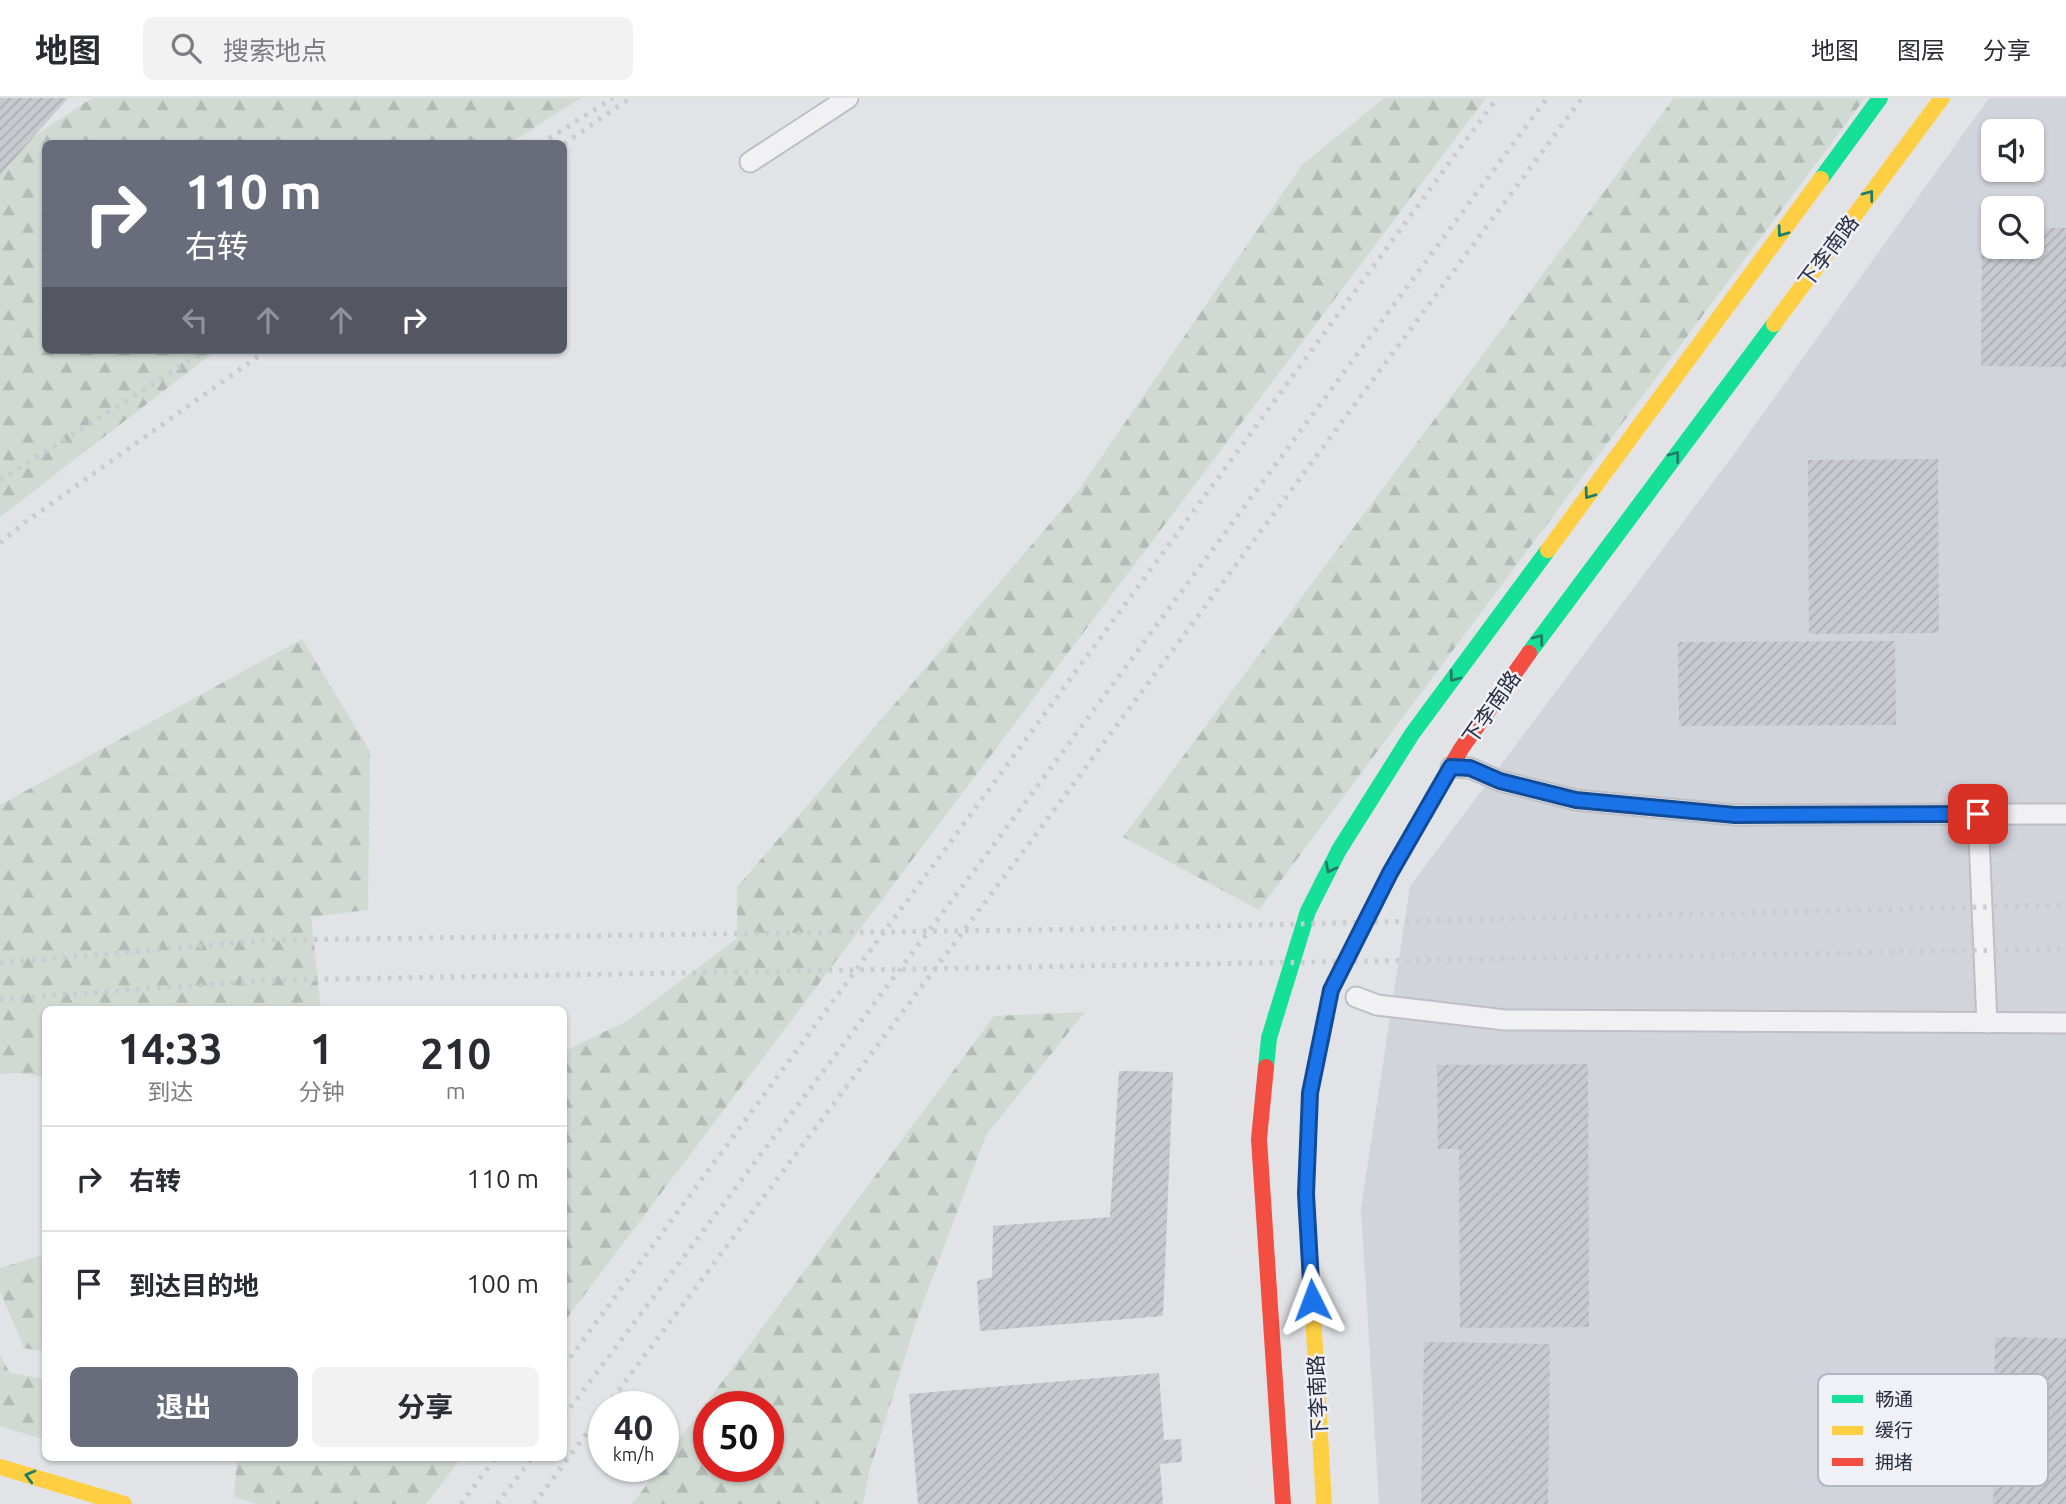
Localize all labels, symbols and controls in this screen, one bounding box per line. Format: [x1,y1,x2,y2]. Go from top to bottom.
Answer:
search box [143,17,633,80]
icon: search [167,29,205,67]
text: 地图 [35,31,101,68]
text: 搜索地点 [223,36,327,65]
text: 地图 [1811,37,1859,64]
text: 图层 [1897,37,1945,64]
text: 分享 [1983,37,2031,64]
map controls [1981,119,2044,259]
button: sound [1981,119,2044,182]
text: 110 m [185,163,322,218]
icon: right [70,168,161,259]
one-way arrow [1861,191,1874,203]
button: search [1981,196,2044,259]
street label: 下李南路 [1793,210,1863,292]
one-way arrow [1778,224,1790,237]
text: 右转 [185,228,249,264]
icon: left [176,301,214,339]
icon: ahead [249,301,287,339]
icon: ahead [322,301,360,339]
icon: right [395,301,433,339]
one-way arrow [1667,452,1679,464]
one-way arrow [1585,486,1597,499]
one-way arrow [1531,634,1543,647]
street label: 下李南路 [1457,666,1525,748]
one-way arrow [1450,669,1462,682]
pin [1948,784,2008,844]
icon: arrive [1959,795,1997,833]
one-way arrow [1325,860,1338,873]
text: 14:33 [118,1025,223,1072]
text: 1 [310,1025,333,1072]
text: 210 [420,1030,491,1077]
text: m [446,1078,466,1103]
text: 到达 [147,1079,193,1104]
text: 分钟 [299,1079,345,1104]
icon: right [70,1160,108,1198]
text: 110 m [467,1164,539,1193]
text: 右转 [129,1166,181,1195]
position arrow [1275,1263,1349,1337]
icon: arrive [70,1265,108,1303]
text: 100 m [467,1269,539,1298]
text: 到达目的地 [129,1271,259,1300]
street label: 下李南路 [1303,1354,1331,1440]
button: 退出 [70,1367,298,1447]
button: 分享 [312,1367,539,1447]
legend [1818,1374,2048,1486]
text: 畅通 [1875,1388,1913,1410]
speed limit sign: 50 [693,1391,784,1482]
text: 40 [614,1407,653,1447]
text: 缓行 [1875,1419,1913,1441]
text: km/h [613,1444,654,1464]
text: 拥堵 [1875,1451,1913,1473]
one-way arrow [24,1469,36,1484]

